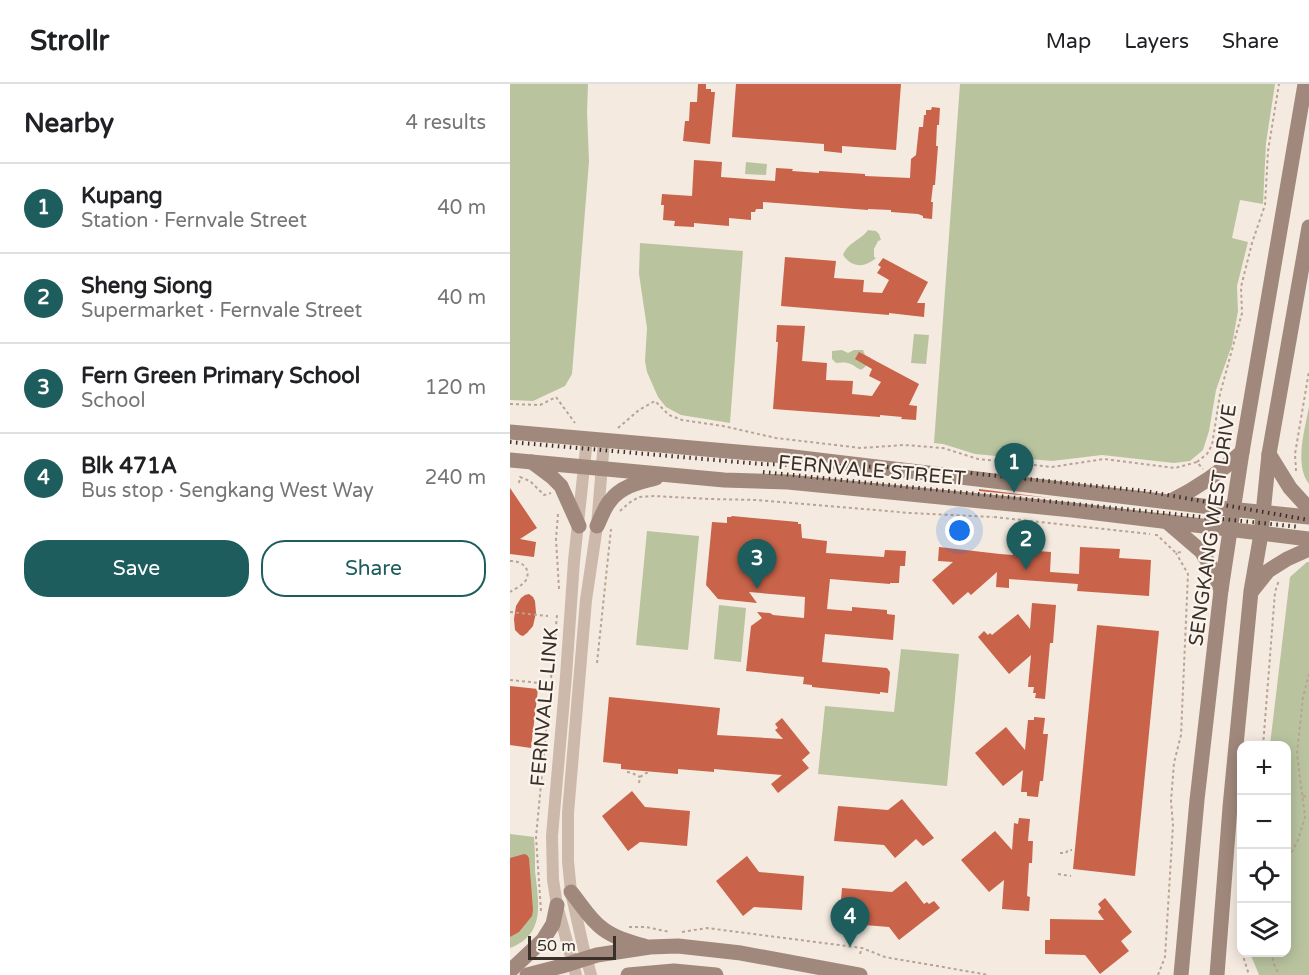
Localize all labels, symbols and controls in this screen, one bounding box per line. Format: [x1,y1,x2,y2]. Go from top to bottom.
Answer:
text: Strollr [30,24,109,58]
text: Map [1046,29,1091,54]
text: Layers [1124,29,1189,54]
text: Share [1222,29,1279,54]
text: Nearby [24,108,114,139]
text: 4 results [406,111,486,135]
text: Kupang [81,183,163,209]
text: 1 [37,196,50,220]
text: 40 m [437,196,486,220]
text: Station · Fernvale Street [81,209,307,233]
text: Sheng Siong [81,273,213,299]
text: 2 [37,286,50,310]
text: 40 m [437,286,486,310]
text: Supermarket · Fernvale Street [81,299,362,323]
text: Fern Green Primary School [81,363,360,389]
text: 3 [37,376,50,400]
text: 120 m [425,376,486,400]
text: School [81,389,145,413]
street label: SENGKANG WEST DRIVE [1184,403,1242,648]
pin: 1 [994,444,1034,493]
street label: FERNVALE STREET [777,451,967,491]
text: Blk 471A [81,453,177,479]
text: 4 [37,466,50,490]
text: 240 m [425,466,486,490]
text: Bus stop · Sengkang West Way [81,479,374,503]
your location [945,516,974,545]
pin: 2 [1006,520,1046,570]
button: Save [24,540,249,597]
button: Share [261,540,486,597]
pin: 3 [738,540,776,589]
street label: FERNVALE LINK [526,627,564,787]
map controls [1237,741,1291,957]
button: + [1237,741,1291,795]
button: − [1237,795,1291,849]
button: locate [1237,849,1291,903]
pin: 4 [830,898,870,947]
button: layers [1237,903,1291,957]
scale bar [528,933,616,960]
text: 50 m [537,936,576,956]

